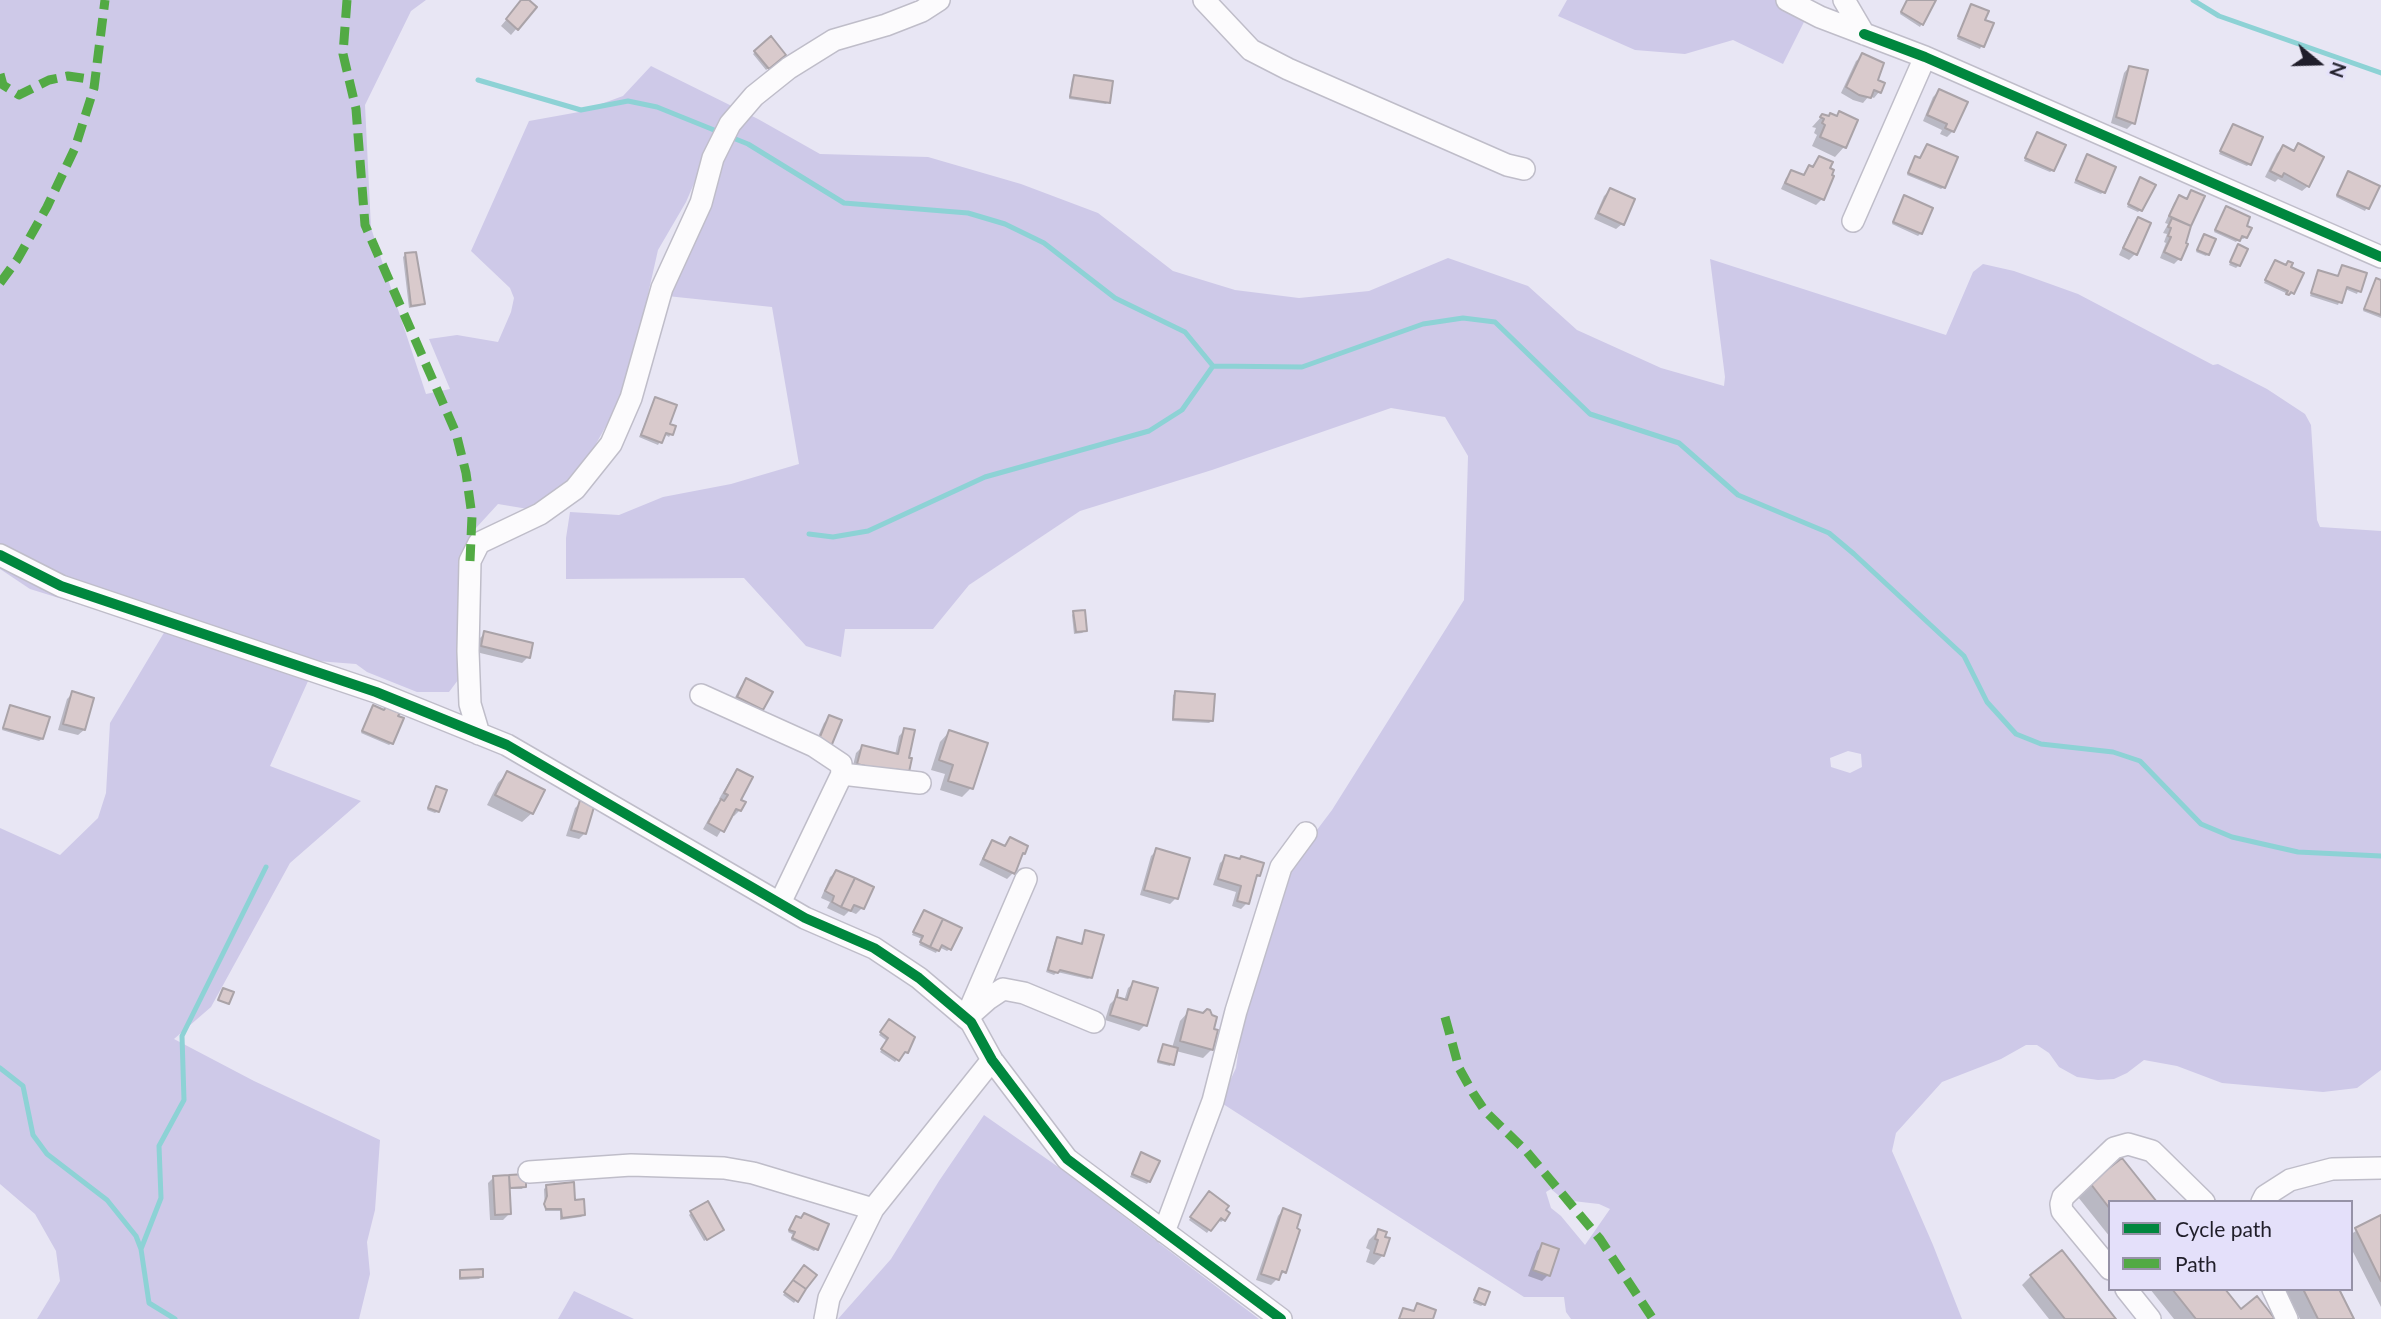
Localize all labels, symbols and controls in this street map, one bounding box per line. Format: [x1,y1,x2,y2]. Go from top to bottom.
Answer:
north arrow [2283,28,2353,98]
text: N [2325,59,2352,81]
legend [2108,1200,2353,1291]
text: Cycle path [2175,1216,2272,1241]
text: Path [2175,1251,2217,1276]

